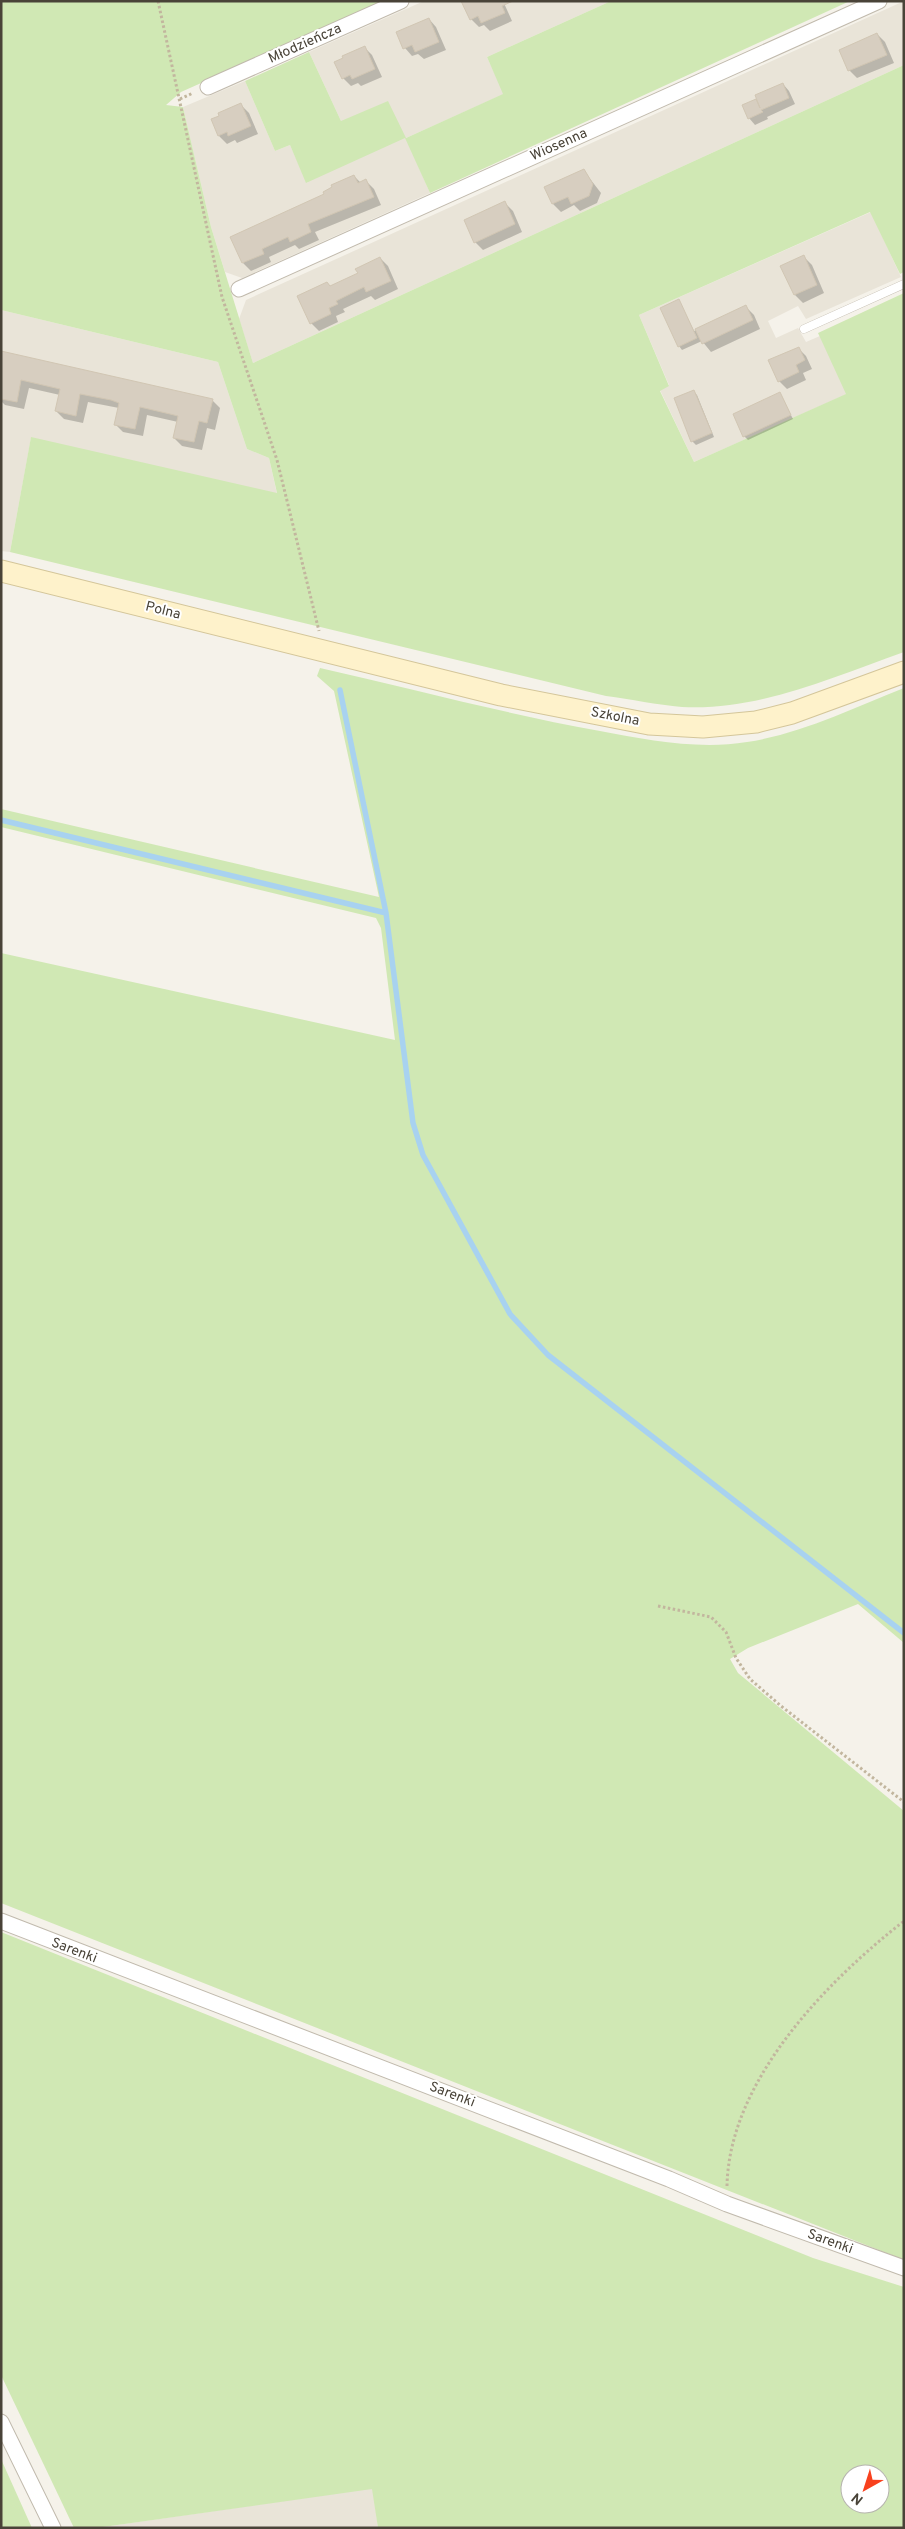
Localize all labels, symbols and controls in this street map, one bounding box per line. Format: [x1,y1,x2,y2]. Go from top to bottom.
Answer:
street label: Młodzieńcza [266,20,344,68]
street label: Wiosenna [528,125,590,165]
street label: Polna [144,598,182,624]
street label: Szkolna [589,704,641,730]
street label: Sarenki [49,1935,99,1967]
street label: Sarenki [427,2079,477,2111]
street label: Sarenki [805,2226,855,2258]
north arrow [840,2464,890,2514]
text: N [849,2488,867,2508]

